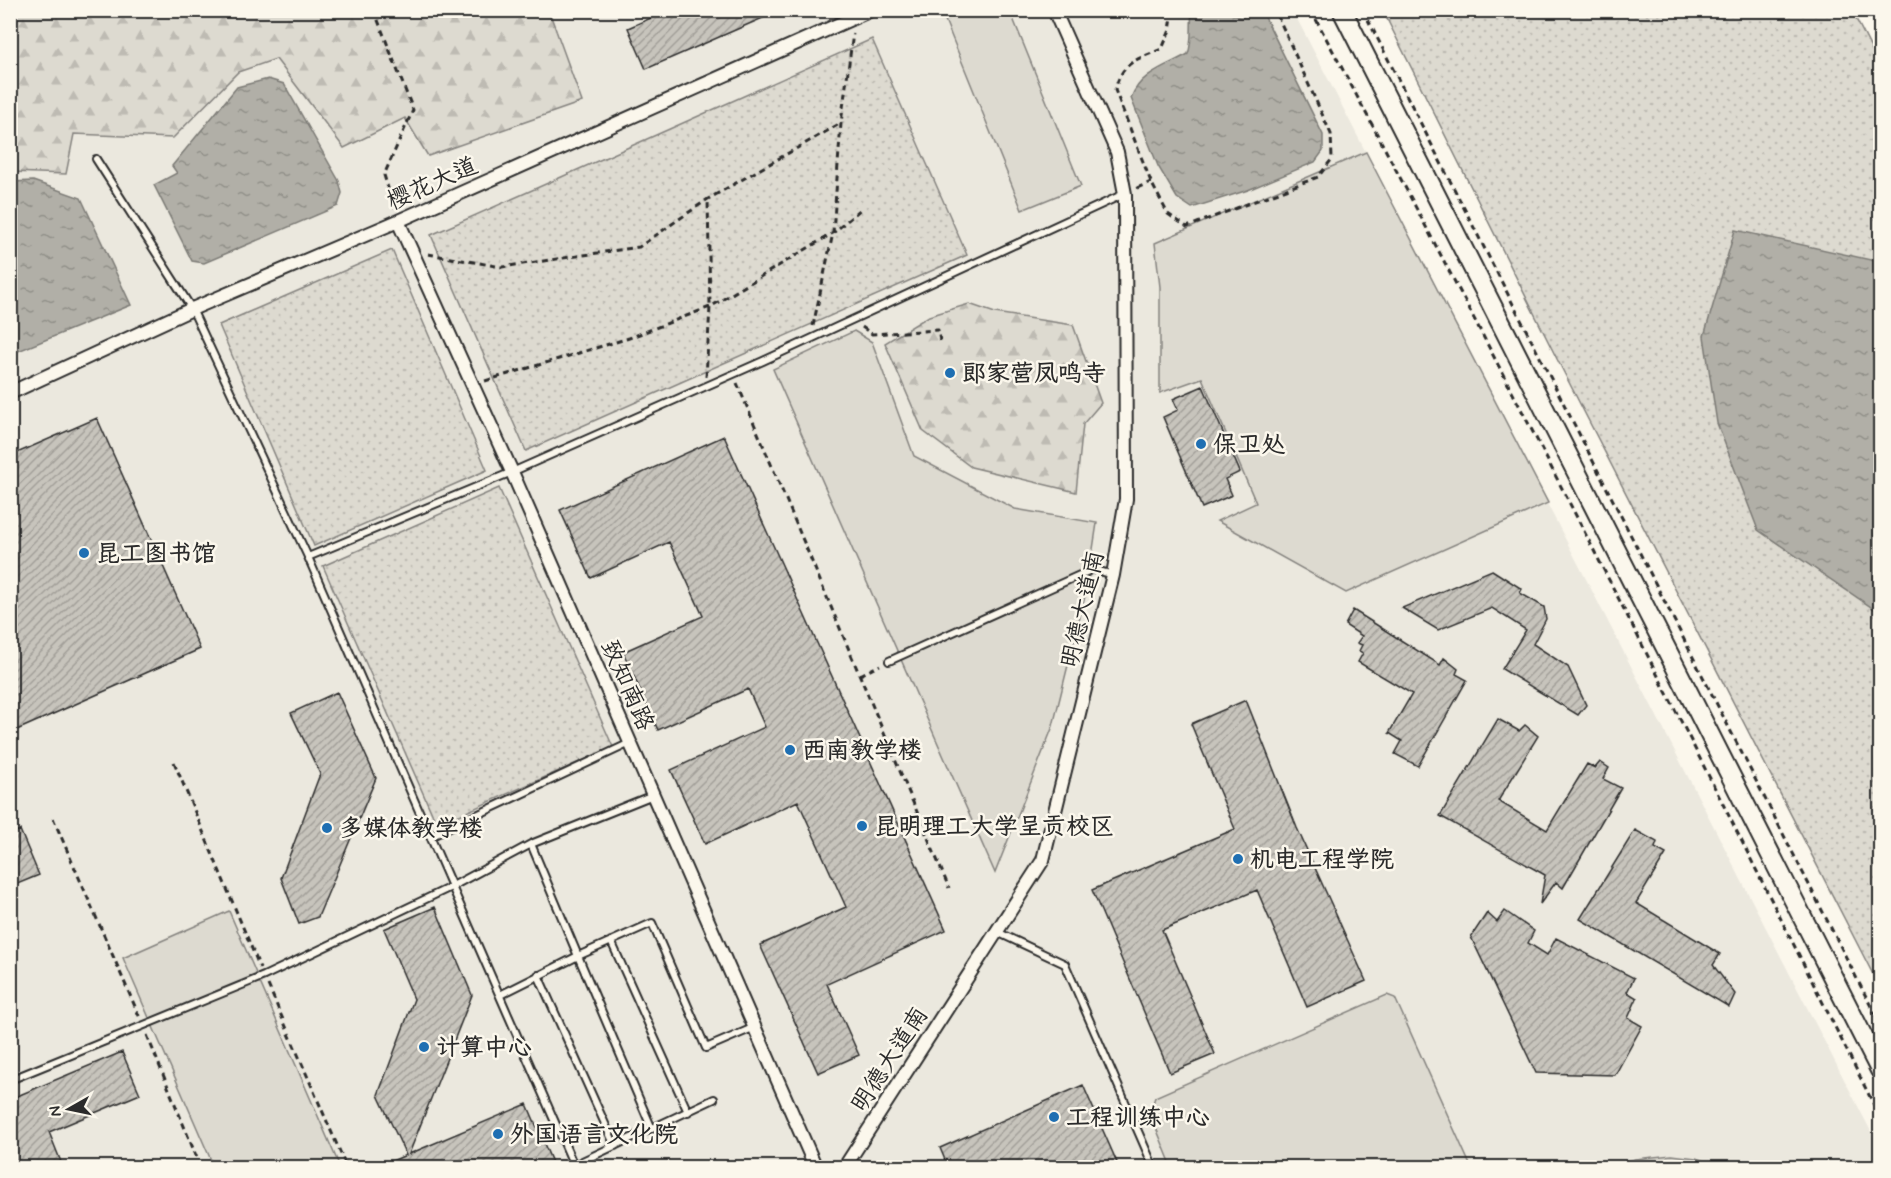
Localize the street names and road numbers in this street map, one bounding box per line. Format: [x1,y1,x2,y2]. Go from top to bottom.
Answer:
street label: 樱花大道 [382,151,483,218]
street label: 明德大道南 [1055,547,1112,671]
street label: 致知南路 [593,635,660,736]
street label: 明德大道南 [845,1001,936,1119]

